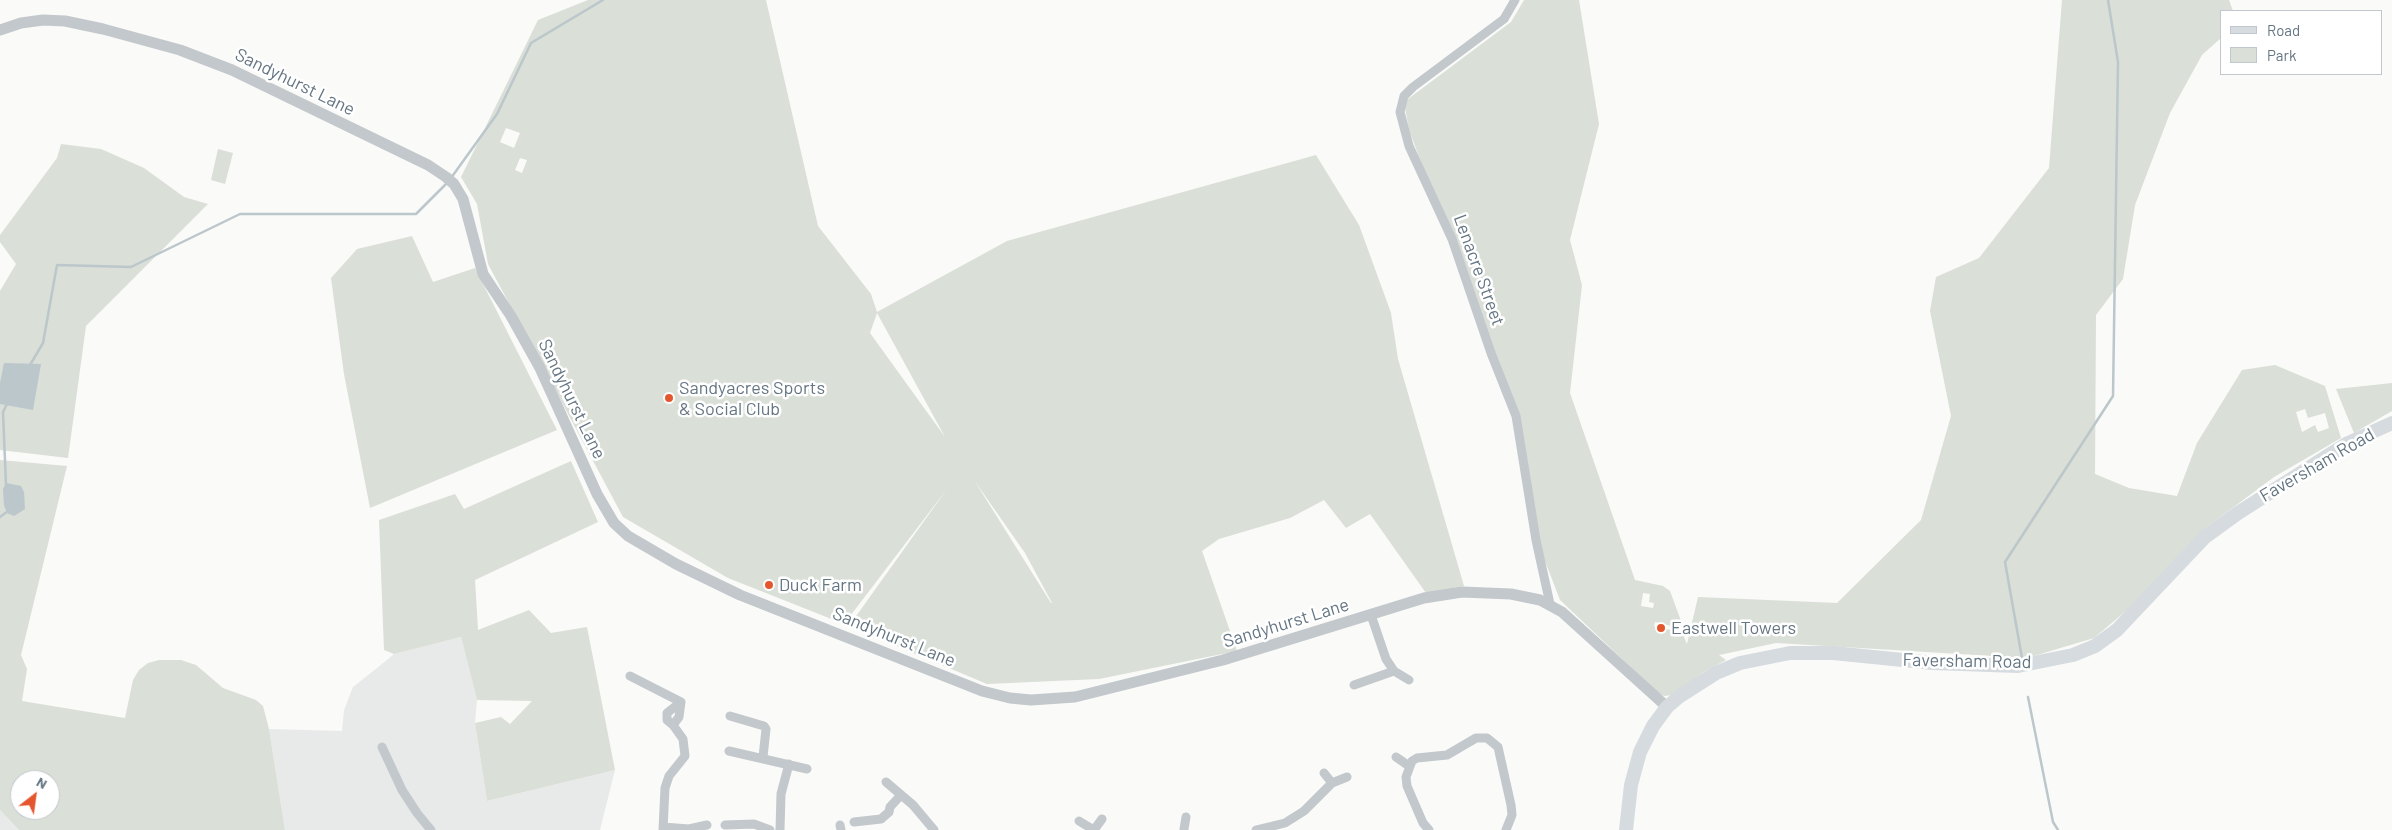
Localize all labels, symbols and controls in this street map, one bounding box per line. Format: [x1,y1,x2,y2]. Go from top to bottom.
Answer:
legend [2220,10,2382,75]
text: Road [2267,21,2300,39]
street label: Sandyhurst Lane [232,44,358,120]
text: Park [2267,46,2296,64]
street label: Lenacre Street [1449,211,1509,329]
street label: Sandyhurst Lane [534,336,610,462]
place label: Sandyacres Sports & Social Club [679,377,825,419]
marker: Sandyacres Sports & Social Club [663,392,675,404]
street label: Faversham Road [2256,423,2378,507]
place label: Duck Farm [779,574,862,596]
marker: Duck Farm [763,579,775,591]
street label: Sandyhurst Lane [1220,594,1352,652]
street label: Sandyhurst Lane [829,603,959,671]
place label: Eastwell Towers [1671,617,1796,639]
marker: Eastwell Towers [1655,622,1667,634]
street label: Faversham Road [1902,649,2032,673]
north arrow [10,770,60,820]
text: N [34,773,51,792]

